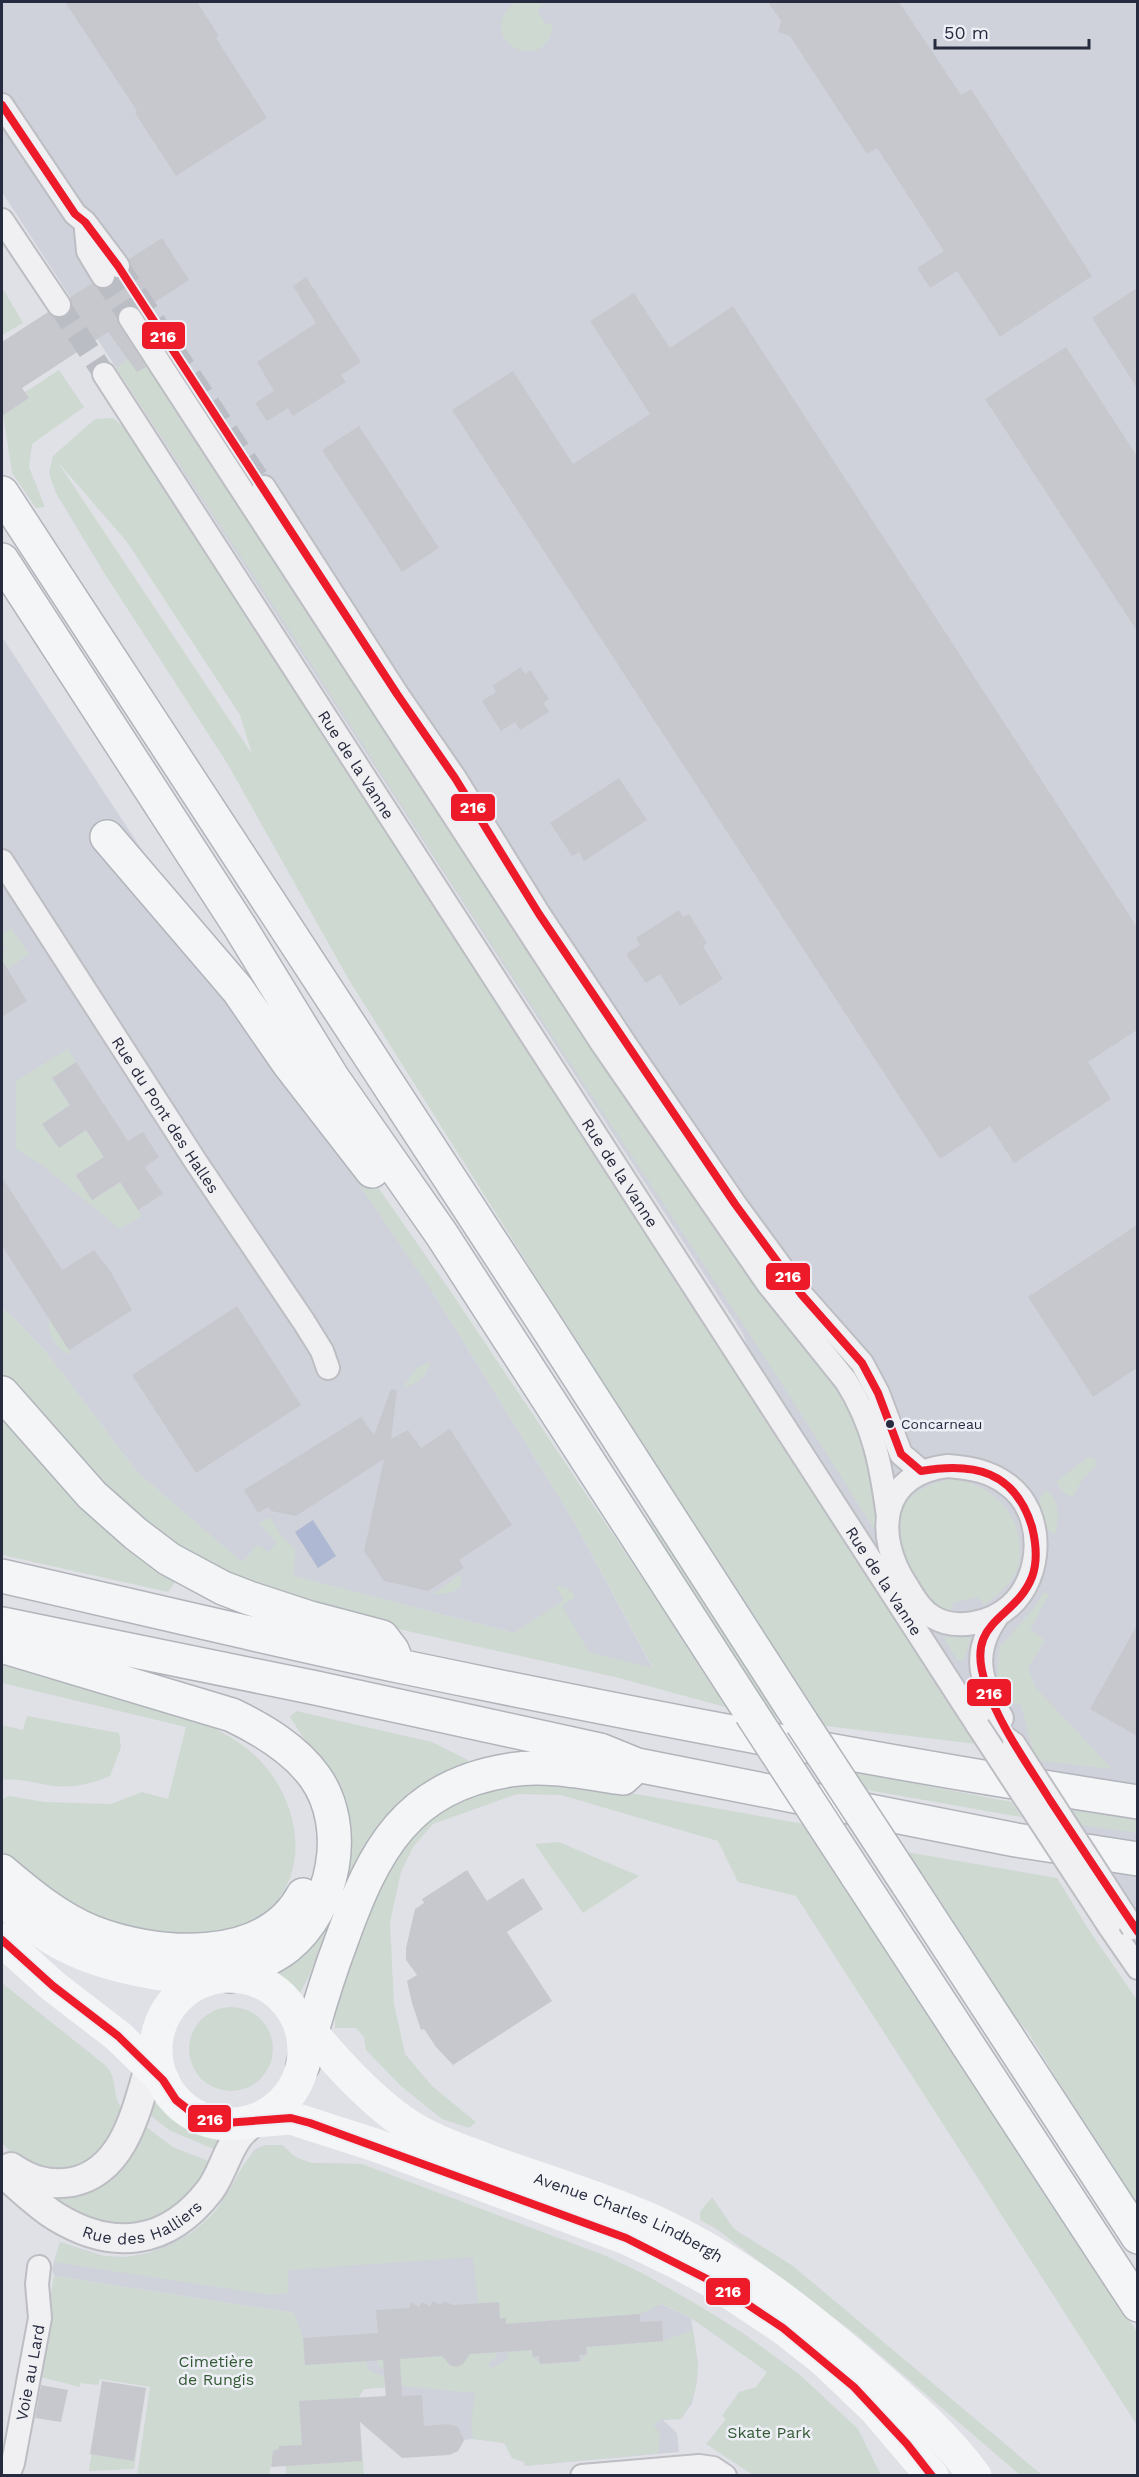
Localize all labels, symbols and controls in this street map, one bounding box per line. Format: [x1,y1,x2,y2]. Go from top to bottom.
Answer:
scale bar [935,12,1090,50]
text: 50 m [944,22,989,43]
line badge: 216 [141,321,186,350]
text: 216 [150,327,176,346]
street label: Rue de la Vanne [314,707,399,823]
line badge: 216 [450,793,496,822]
text: 216 [460,798,486,817]
street label: Rue du Pont des Halles [108,1033,224,1197]
street label: Rue de la Vanne [578,1115,662,1231]
line badge: 216 [765,1262,811,1291]
text: 216 [775,1267,801,1286]
place label: Concarneau [901,1416,982,1432]
marker: Concarneau [884,1418,896,1430]
street label: Rue de la Vanne [842,1523,926,1639]
line badge: 216 [966,1678,1012,1707]
text: 216 [976,1684,1002,1703]
line badge: 216 [187,2104,232,2133]
text: 216 [197,2110,223,2129]
street label: Avenue Charles Lindbergh [532,2168,727,2266]
street label: Rue des Halliers [80,2197,206,2248]
line badge: 216 [705,2277,751,2306]
text: 216 [715,2282,741,2301]
street label: Voie au Lard [12,2323,48,2422]
park label: Cimetière de Rungis [178,2352,254,2389]
park label: Skate Park [727,2423,811,2442]

